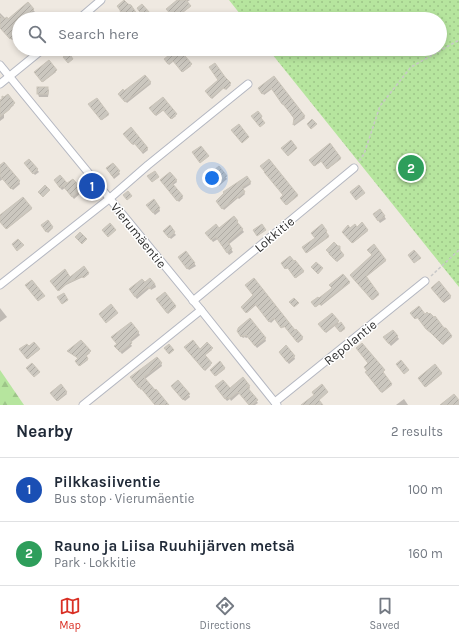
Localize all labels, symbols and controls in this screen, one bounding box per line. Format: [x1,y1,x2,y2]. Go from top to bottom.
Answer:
search box [12,12,447,56]
icon: search [26,23,48,45]
text: Search here [58,25,139,43]
pin: 2 [398,153,424,183]
your location [202,168,222,188]
pin: 1 [79,171,105,201]
street label: Vierumäentie [108,200,170,271]
street label: Lokkitie [251,213,297,255]
street label: Repolantie [321,316,380,368]
text: Nearby [16,421,73,441]
text: 2 results [391,424,443,439]
text: Pilkkasiiventie [54,473,160,491]
text: 1 [27,482,31,497]
text: 100 m [408,482,443,497]
text: Bus stop · Vierumäentie [54,491,195,506]
text: Rauno ja Liisa Ruuhijärven metsä [54,537,295,555]
text: 2 [25,546,33,561]
text: 160 m [408,546,443,561]
text: Park · Lokkitie [54,555,136,570]
tab: Map [59,595,81,632]
tab: Directions [199,595,251,632]
tab: Saved [369,595,400,632]

